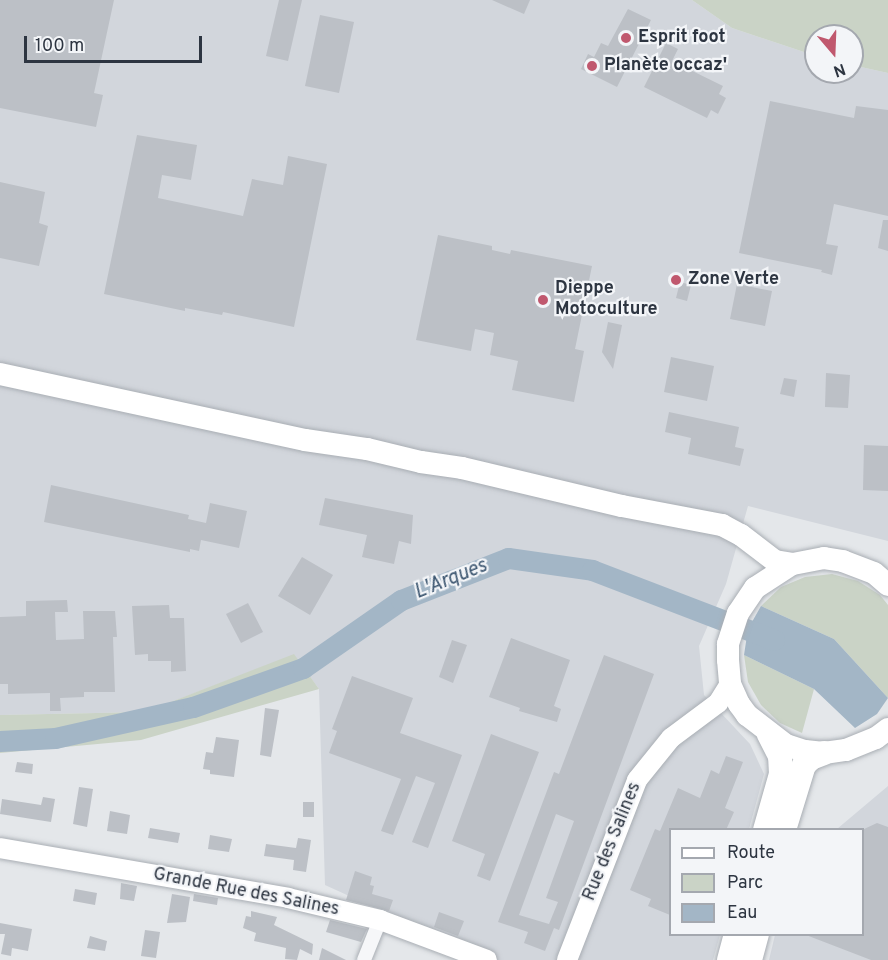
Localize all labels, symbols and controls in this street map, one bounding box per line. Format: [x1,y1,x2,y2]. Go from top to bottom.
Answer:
scale bar [27,24,206,62]
north arrow [804,24,864,84]
place label: Esprit foot [638,27,726,49]
marker: Esprit foot [619,31,633,45]
text: 100 m [35,35,84,58]
place label: Planète occaz' [604,55,727,77]
text: N [831,58,848,80]
marker: Planète occaz' [585,59,599,73]
place label: Zone Verte [688,269,780,291]
marker: Zone Verte [669,273,683,287]
place label: Dieppe Motoculture [555,279,657,322]
marker: Dieppe Motoculture [536,293,550,307]
water label: L'Arques [411,555,491,605]
street label: Rue des Salines [579,780,647,904]
legend [669,828,864,936]
text: Route [727,842,775,865]
street label: Grande Rue des Salines [151,864,341,922]
text: Parc [727,872,763,895]
text: Eau [727,902,757,925]

